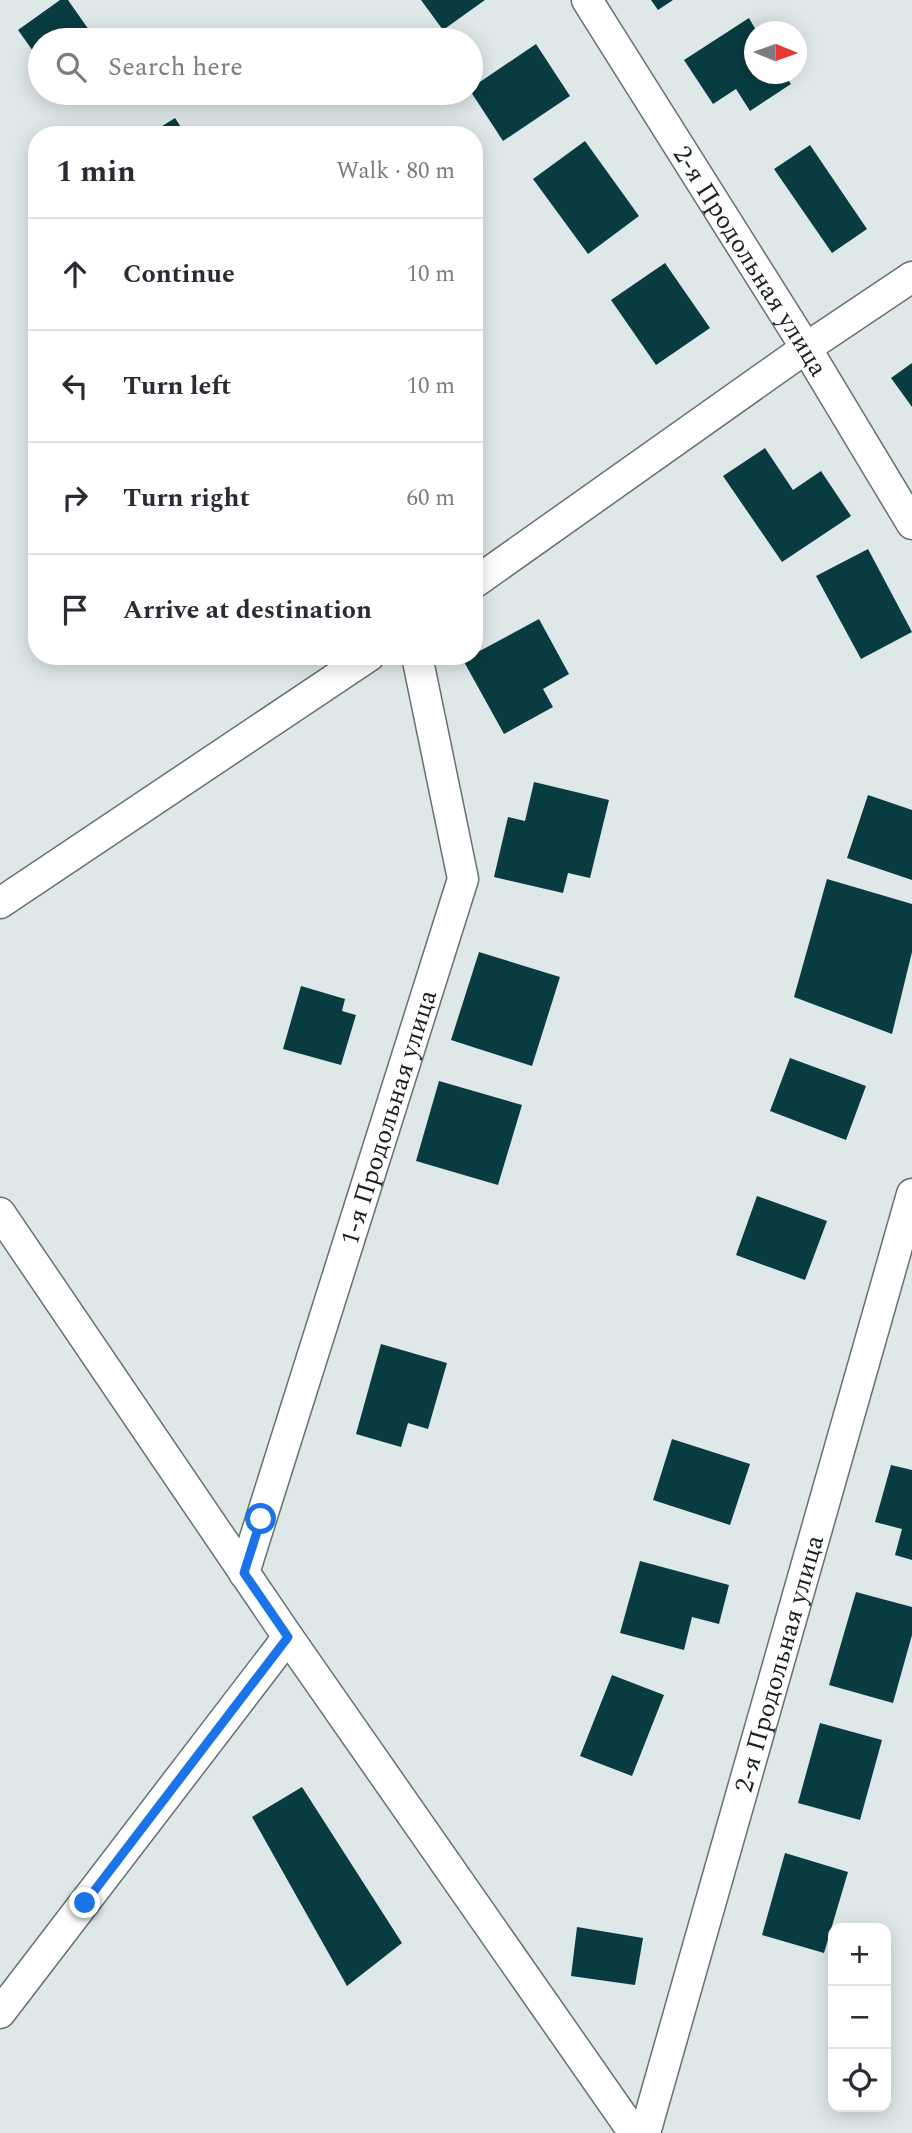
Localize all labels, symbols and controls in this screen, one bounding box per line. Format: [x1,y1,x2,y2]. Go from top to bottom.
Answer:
north arrow [744,21,807,84]
search box [28,28,483,105]
text: Search here [108,47,243,87]
icon: search [52,48,90,86]
street label: 2-я Продольная улица [662,138,838,385]
text: 1 min [56,149,136,195]
text: Walk · 80 m [336,154,455,189]
text: Continue [123,254,235,294]
icon: ahead [56,255,94,293]
text: 10 m [406,257,455,292]
text: Turn left [123,366,231,406]
icon: left [56,367,94,405]
text: 10 m [406,369,455,404]
text: Turn right [123,478,250,518]
icon: right [56,479,94,517]
text: 60 m [406,481,455,516]
text: Arrive at destination [123,590,372,630]
icon: arrive [56,591,94,629]
street label: 1-я Продольная улица [330,984,448,1250]
route start [245,1503,276,1534]
street label: 2-я Продольная улица [724,1530,835,1797]
route end [69,1887,100,1918]
map controls [828,1923,891,2112]
button: + [828,1923,891,1986]
button: − [828,1986,891,2049]
button: locate [828,2049,891,2112]

